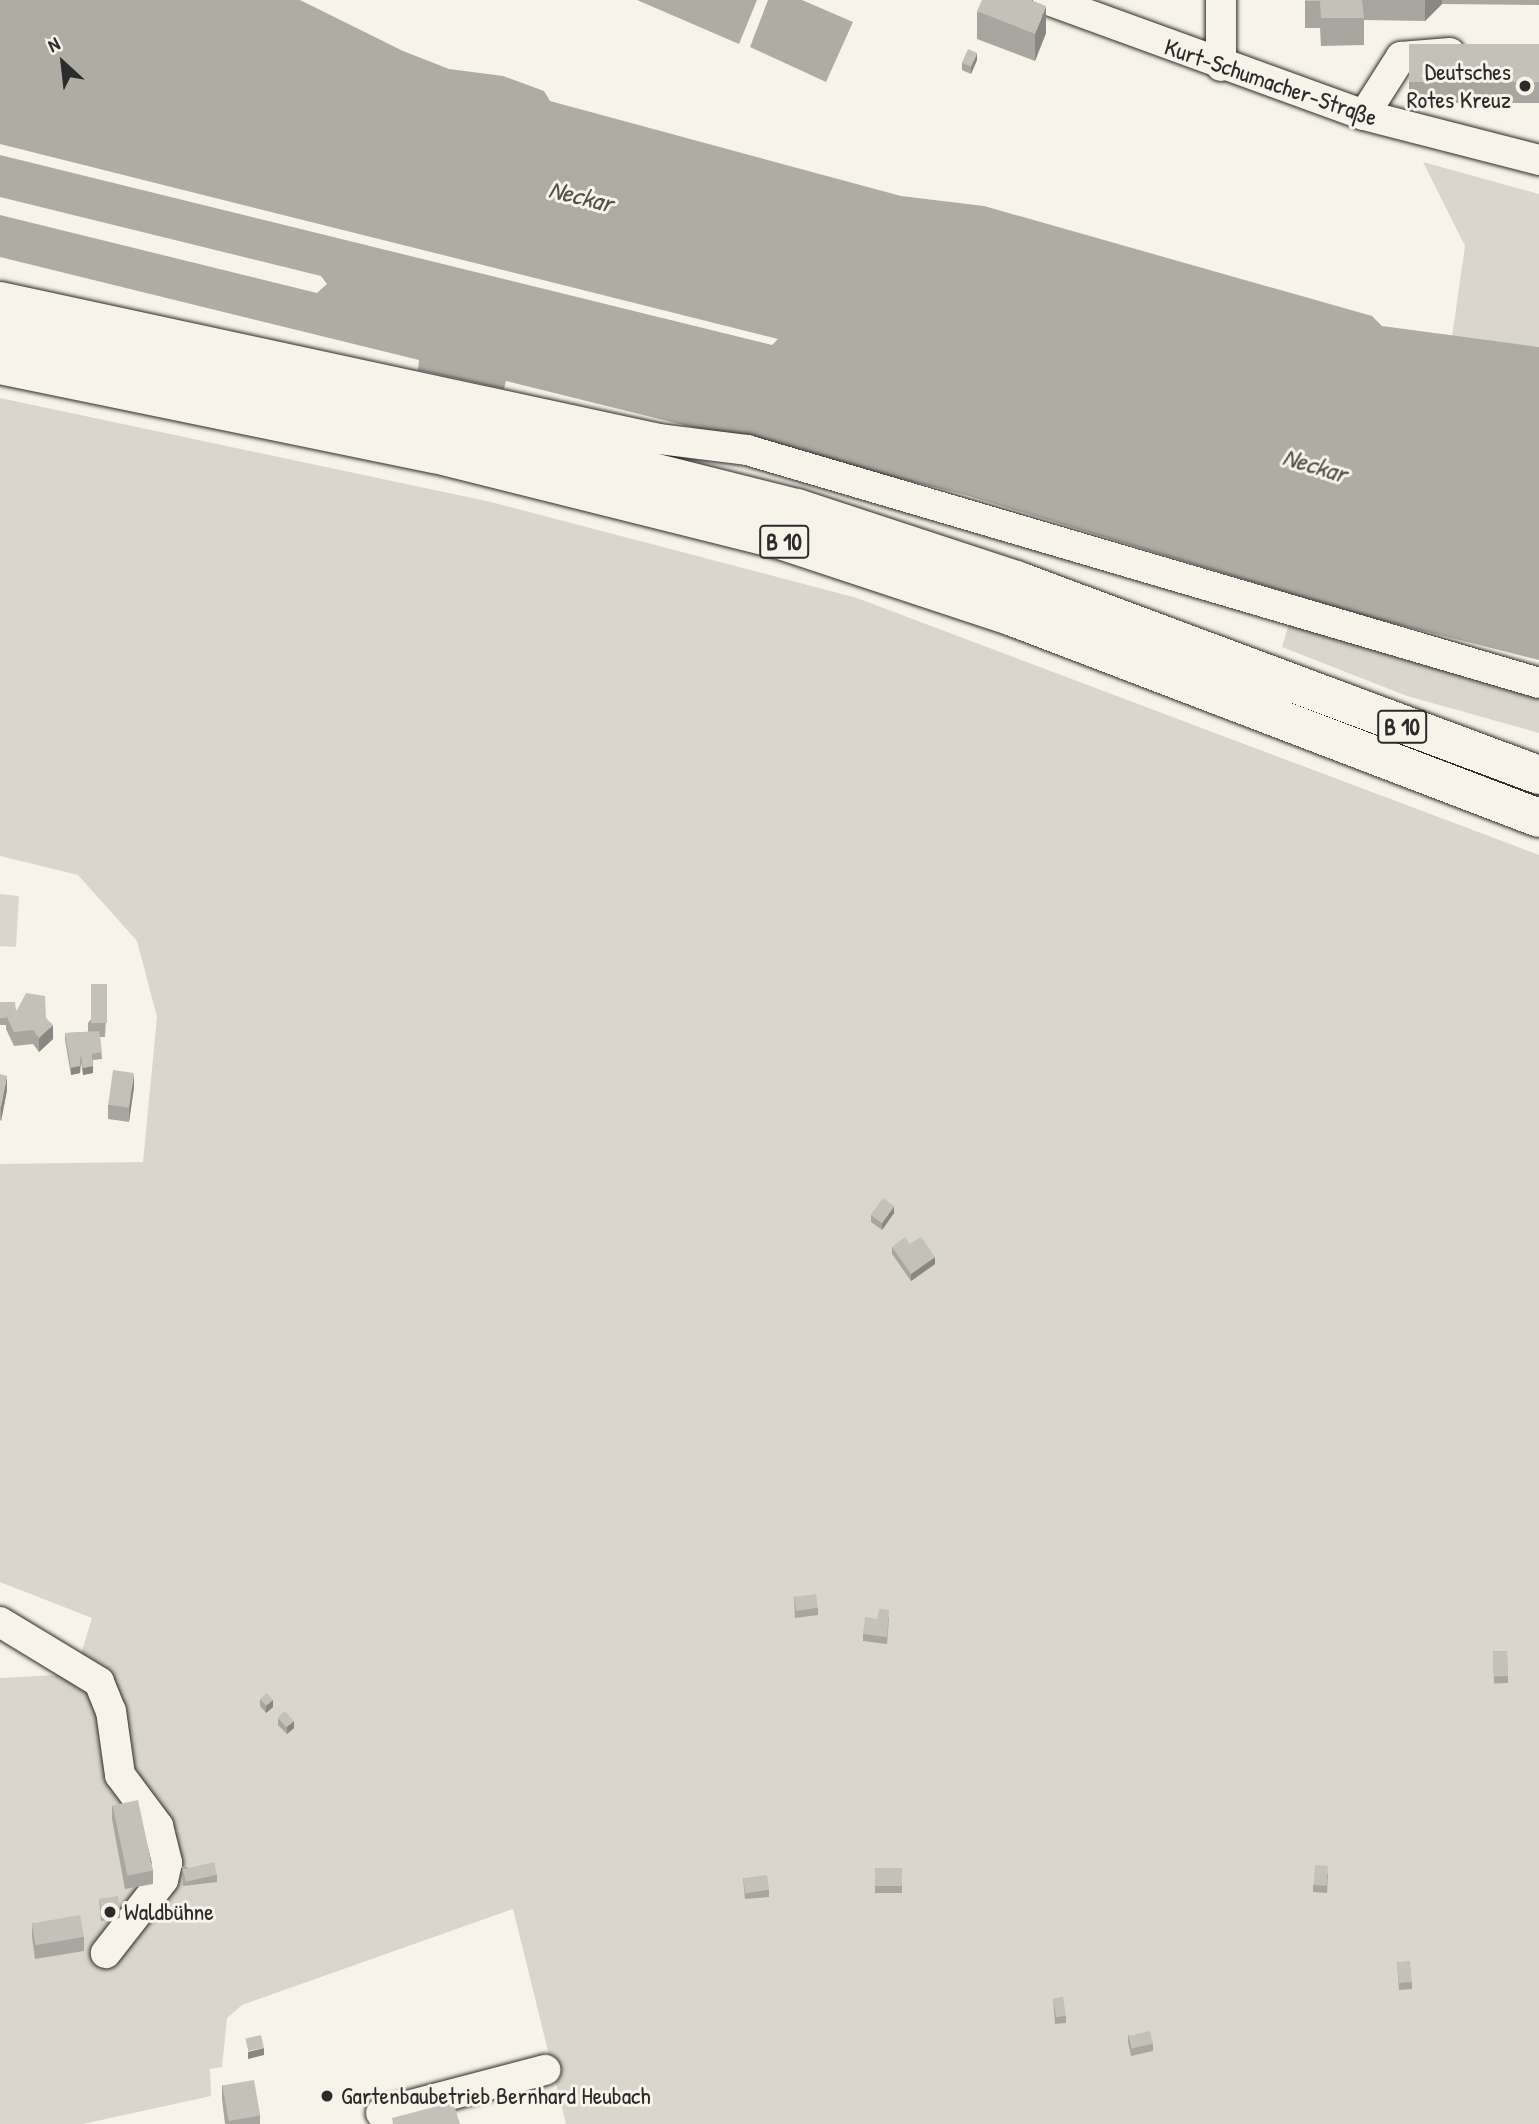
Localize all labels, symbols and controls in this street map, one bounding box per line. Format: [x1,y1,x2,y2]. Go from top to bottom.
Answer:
north arrow [28,28,98,98]
text: N [43,30,64,58]
street label: Kurt-Schumacher-Straße [1161,32,1381,132]
place label: Deutsches Rotes Kreuz [1407,58,1511,114]
marker: Deutsches Rotes Kreuz [1517,78,1533,94]
water label: Neckar [546,173,616,219]
water label: Neckar [1279,441,1351,489]
road number: B 10 [758,522,810,562]
road number: B 10 [1376,708,1428,747]
place label: Waldbühne [124,1898,214,1926]
marker: Waldbühne [102,1904,118,1920]
place label: Gartenbaubetrieb Bernhard Heubach [341,2082,650,2110]
marker: Gartenbaubetrieb Bernhard Heubach [319,2088,335,2104]

